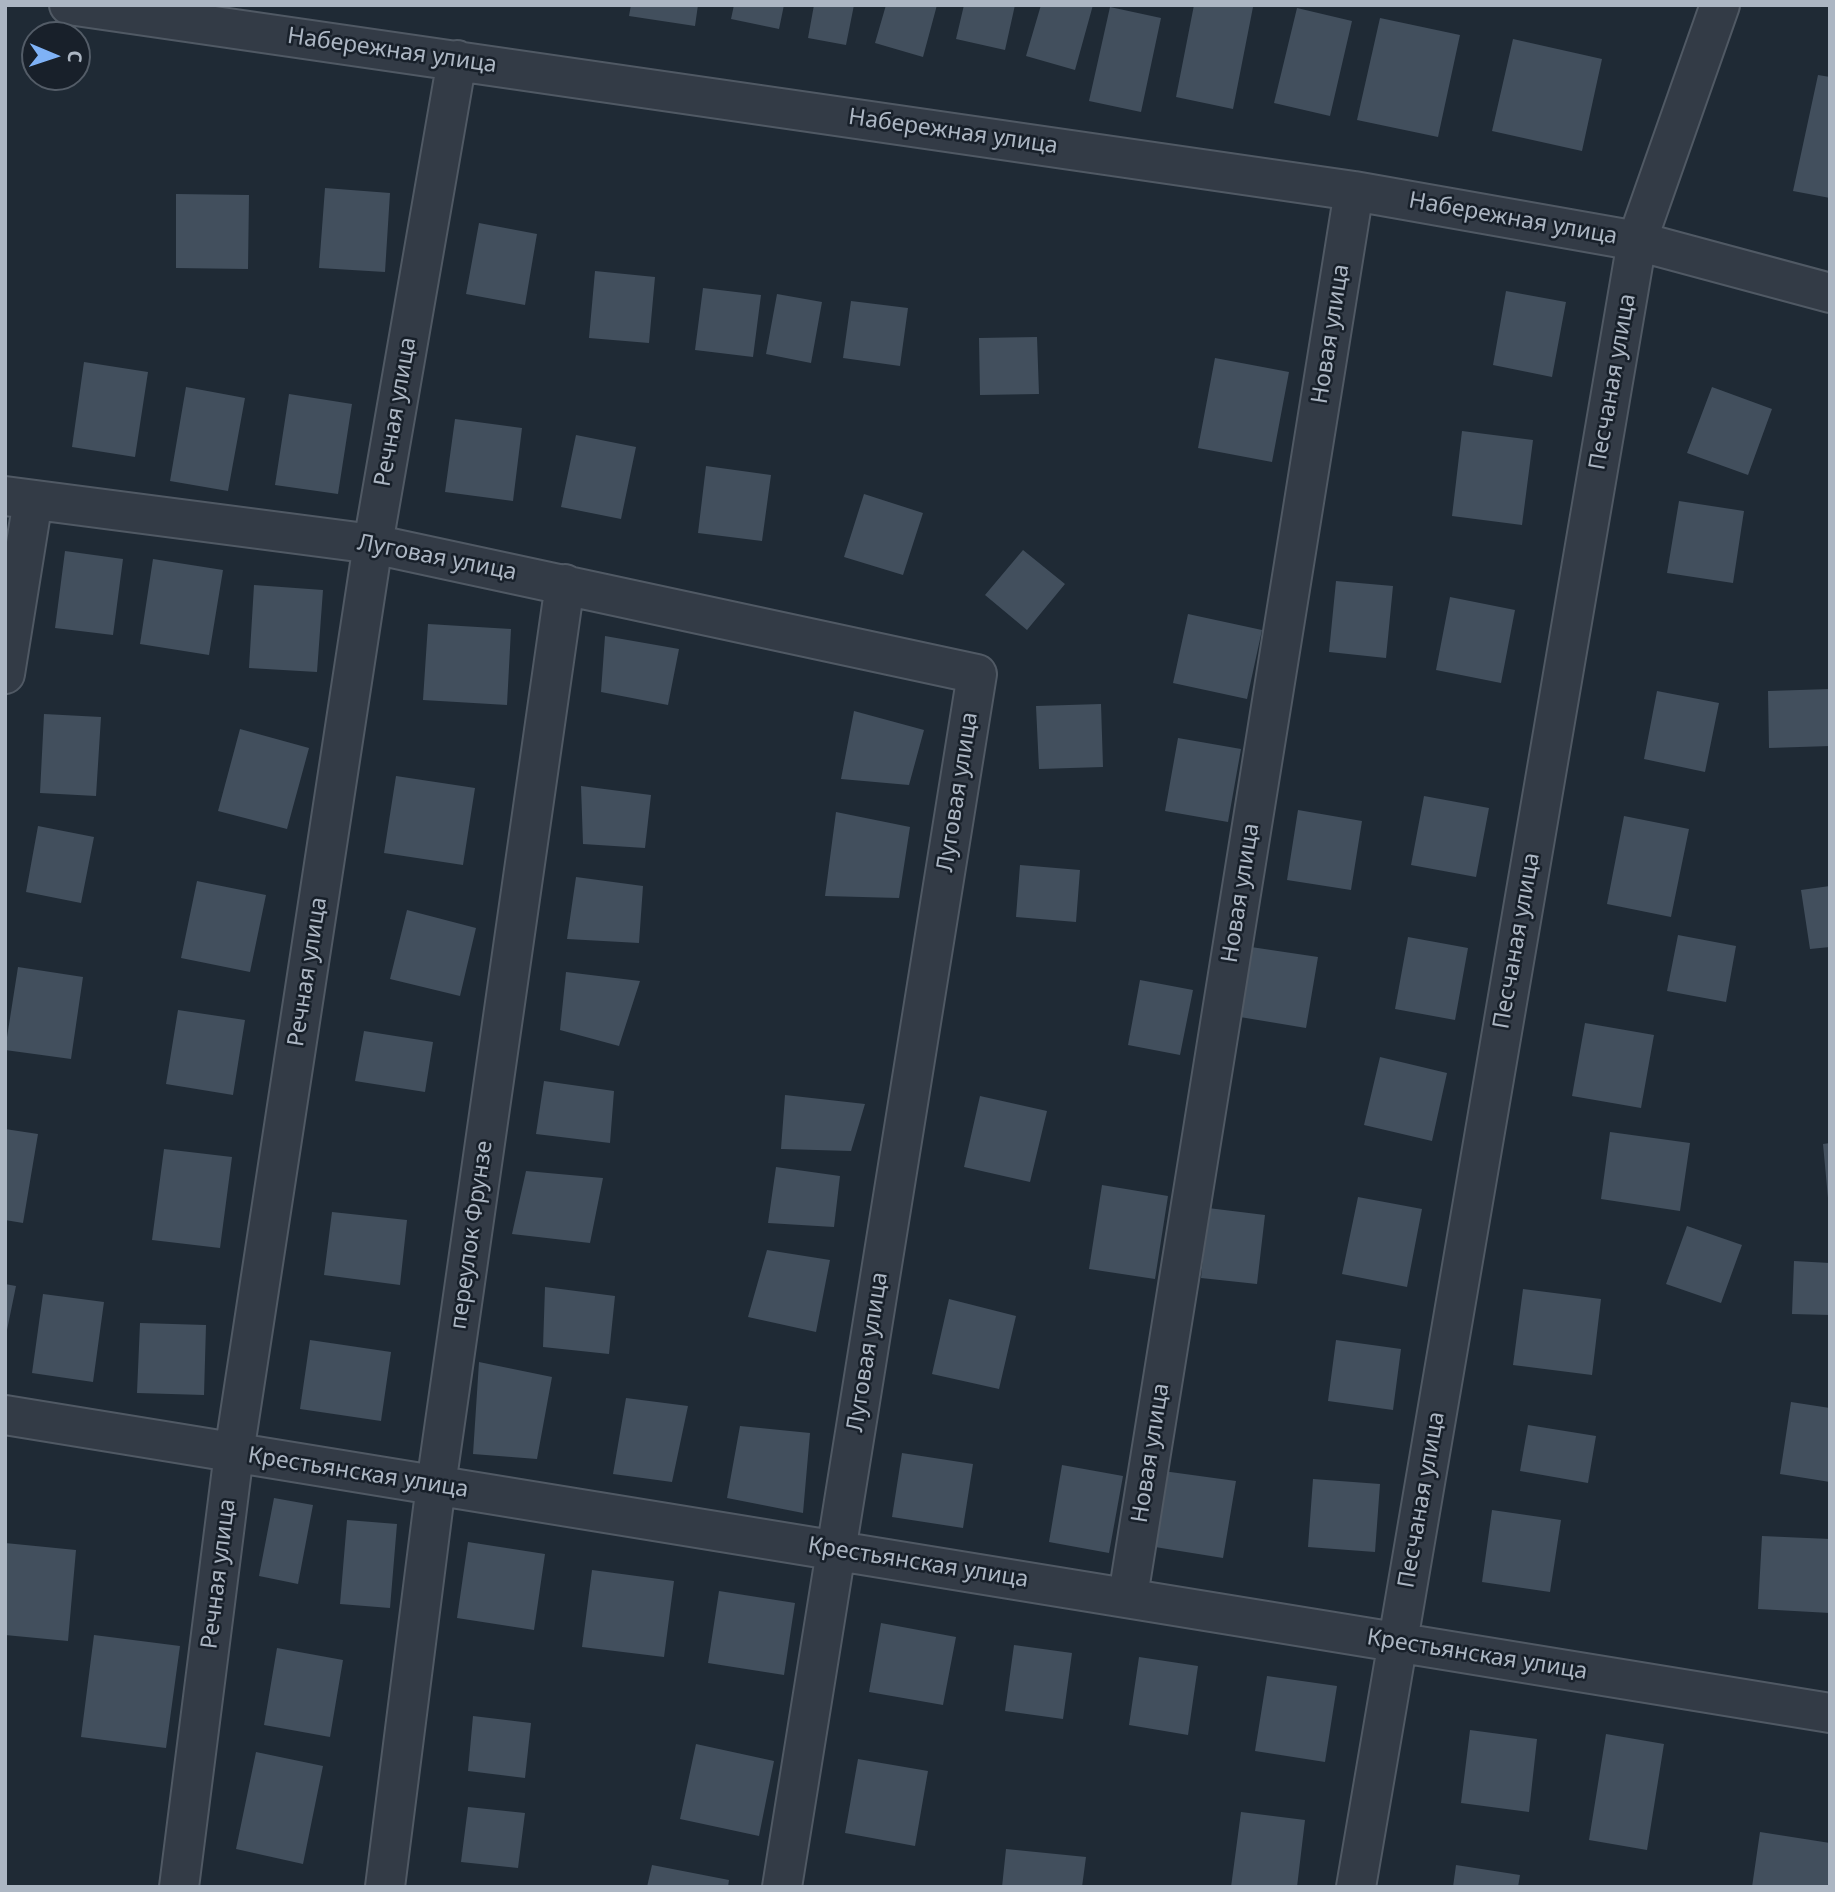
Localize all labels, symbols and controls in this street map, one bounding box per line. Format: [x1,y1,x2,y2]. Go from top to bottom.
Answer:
north arrow [21,21,91,91]
street label: Набережная улица [285,23,499,79]
text: С [62,50,88,63]
street label: Набережная улица [846,104,1060,160]
street label: Набережная улица [1407,187,1619,251]
street label: Новая улица [1306,262,1356,406]
street label: Песчаная улица [1584,292,1642,472]
street label: Речная улица [369,335,423,489]
street label: Луговая улица [355,529,519,587]
street label: Луговая улица [932,710,984,874]
street label: Новая улица [1216,821,1266,965]
street label: Песчаная улица [1488,851,1546,1031]
street label: Речная улица [283,895,333,1049]
street label: переулок Фрунзе [445,1139,499,1331]
street label: Луговая улица [842,1270,894,1434]
street label: Новая улица [1126,1381,1176,1525]
street label: Песчаная улица [1393,1410,1451,1590]
street label: Крестьянская улица [246,1442,470,1504]
street label: Речная улица [196,1497,242,1651]
street label: Крестьянская улица [806,1532,1030,1594]
street label: Крестьянская улица [1365,1624,1589,1686]

